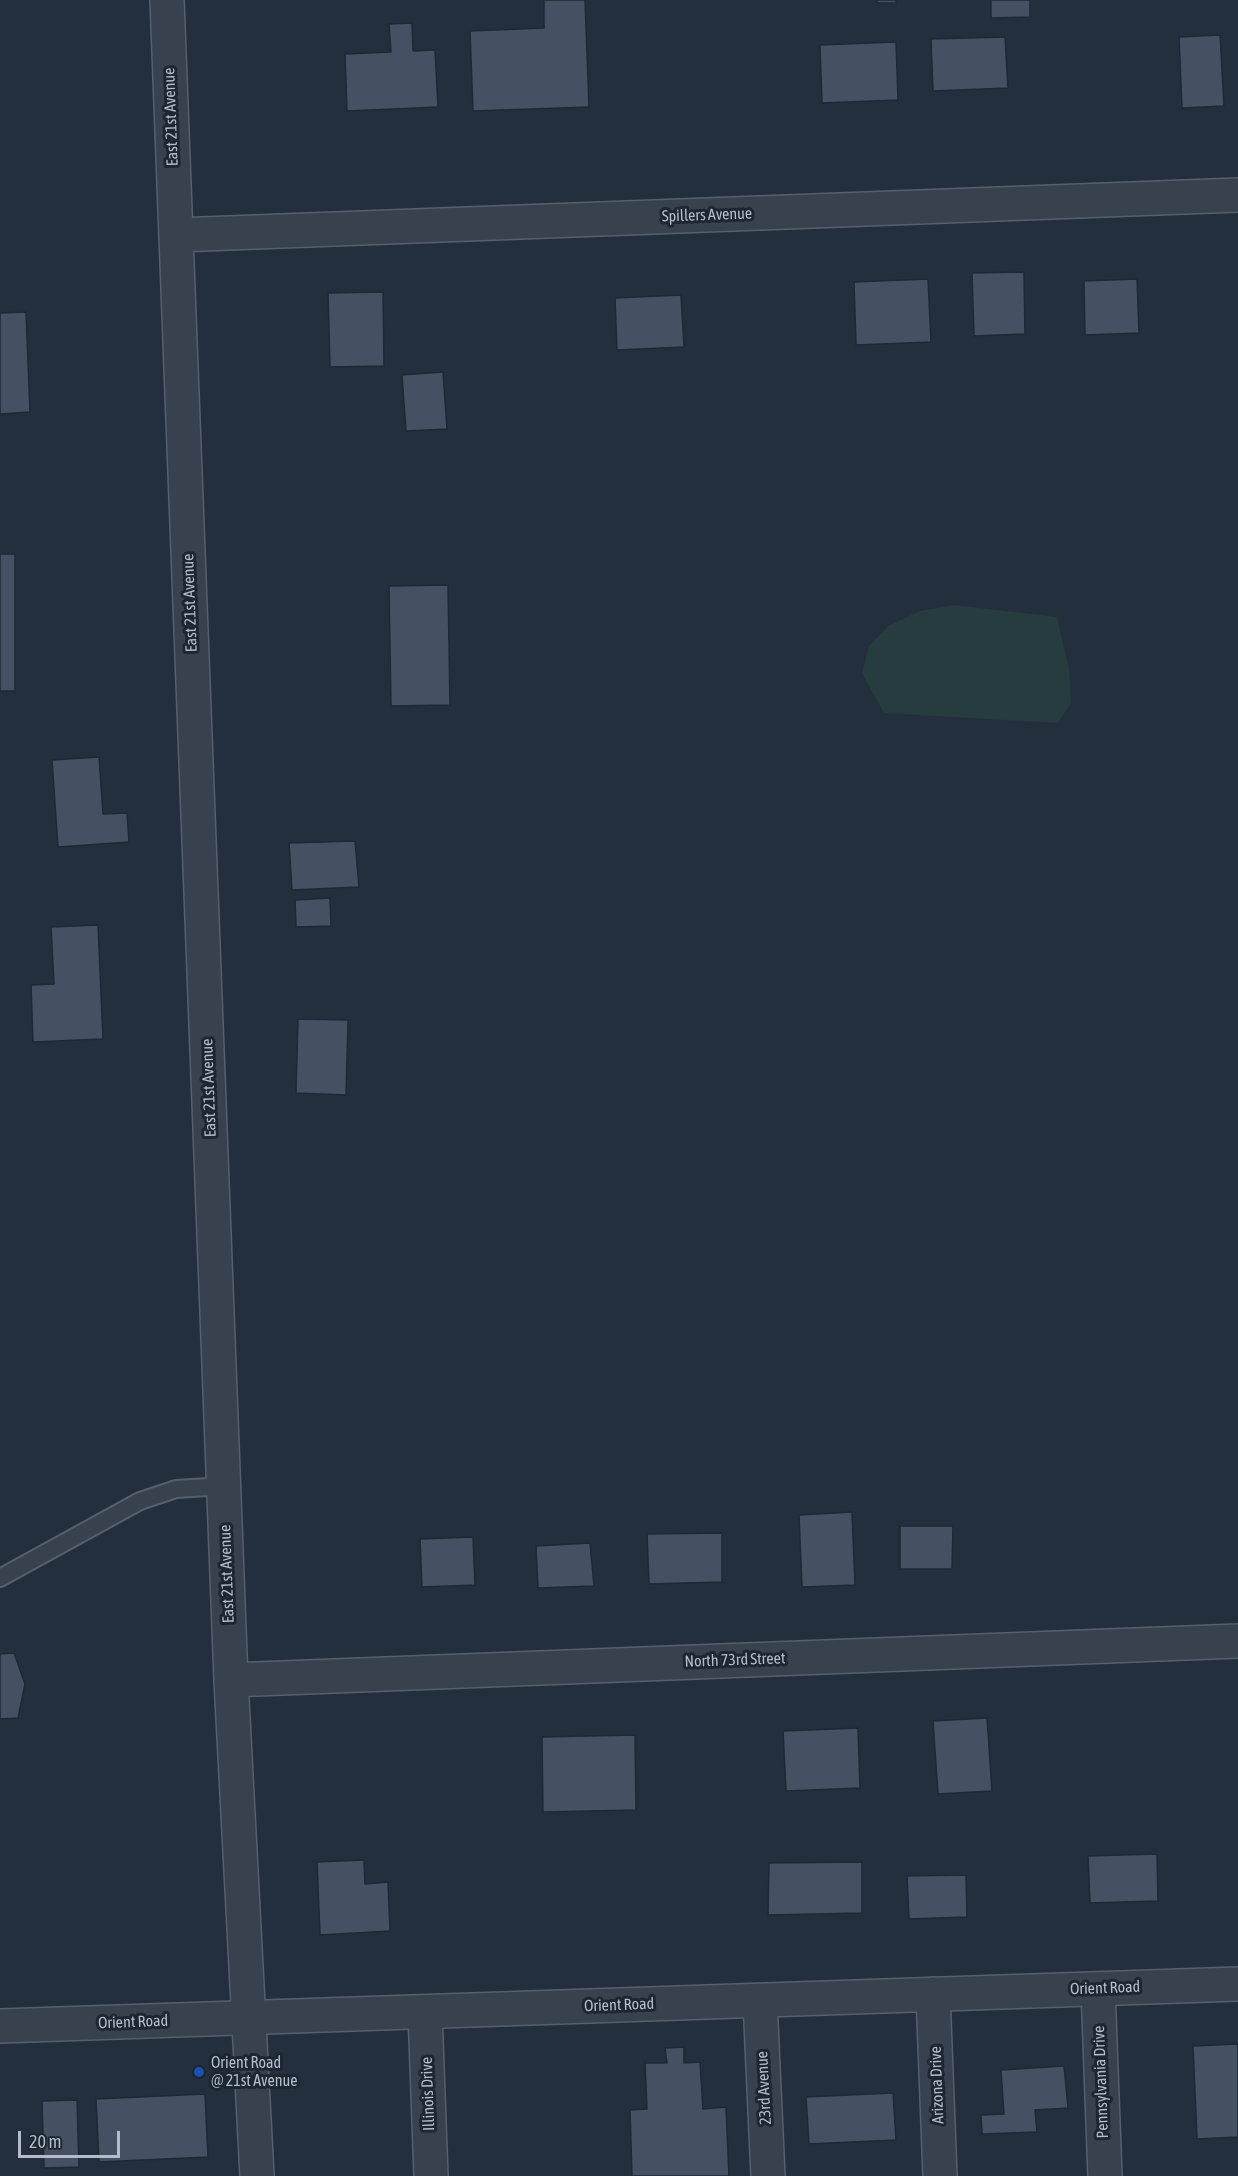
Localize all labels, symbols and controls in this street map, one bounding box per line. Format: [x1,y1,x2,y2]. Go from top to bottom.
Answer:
street label: East 21st Avenue [160,67,182,167]
street label: Spillers Avenue [661,204,753,226]
street label: East 21st Avenue [179,553,201,653]
street label: East 21st Avenue [198,1038,220,1138]
street label: East 21st Avenue [216,1524,238,1624]
street label: North 73rd Street [684,1649,786,1671]
street label: Orient Road [1070,1977,1140,1999]
street label: Orient Road [584,1994,654,2016]
street label: Orient Road [98,2011,168,2033]
street label: Pennsylvania Drive [1089,2025,1113,2139]
street label: Arizona Drive [926,2046,948,2124]
street label: 23rd Avenue [752,2051,776,2125]
place label: Orient Road @ 21st Avenue [211,2053,297,2091]
street label: Illinois Drive [417,2057,439,2131]
marker: Orient Road @ 21st Avenue [192,2065,206,2079]
scale bar [21,2119,123,2157]
text: 20 m [29,2131,61,2152]

